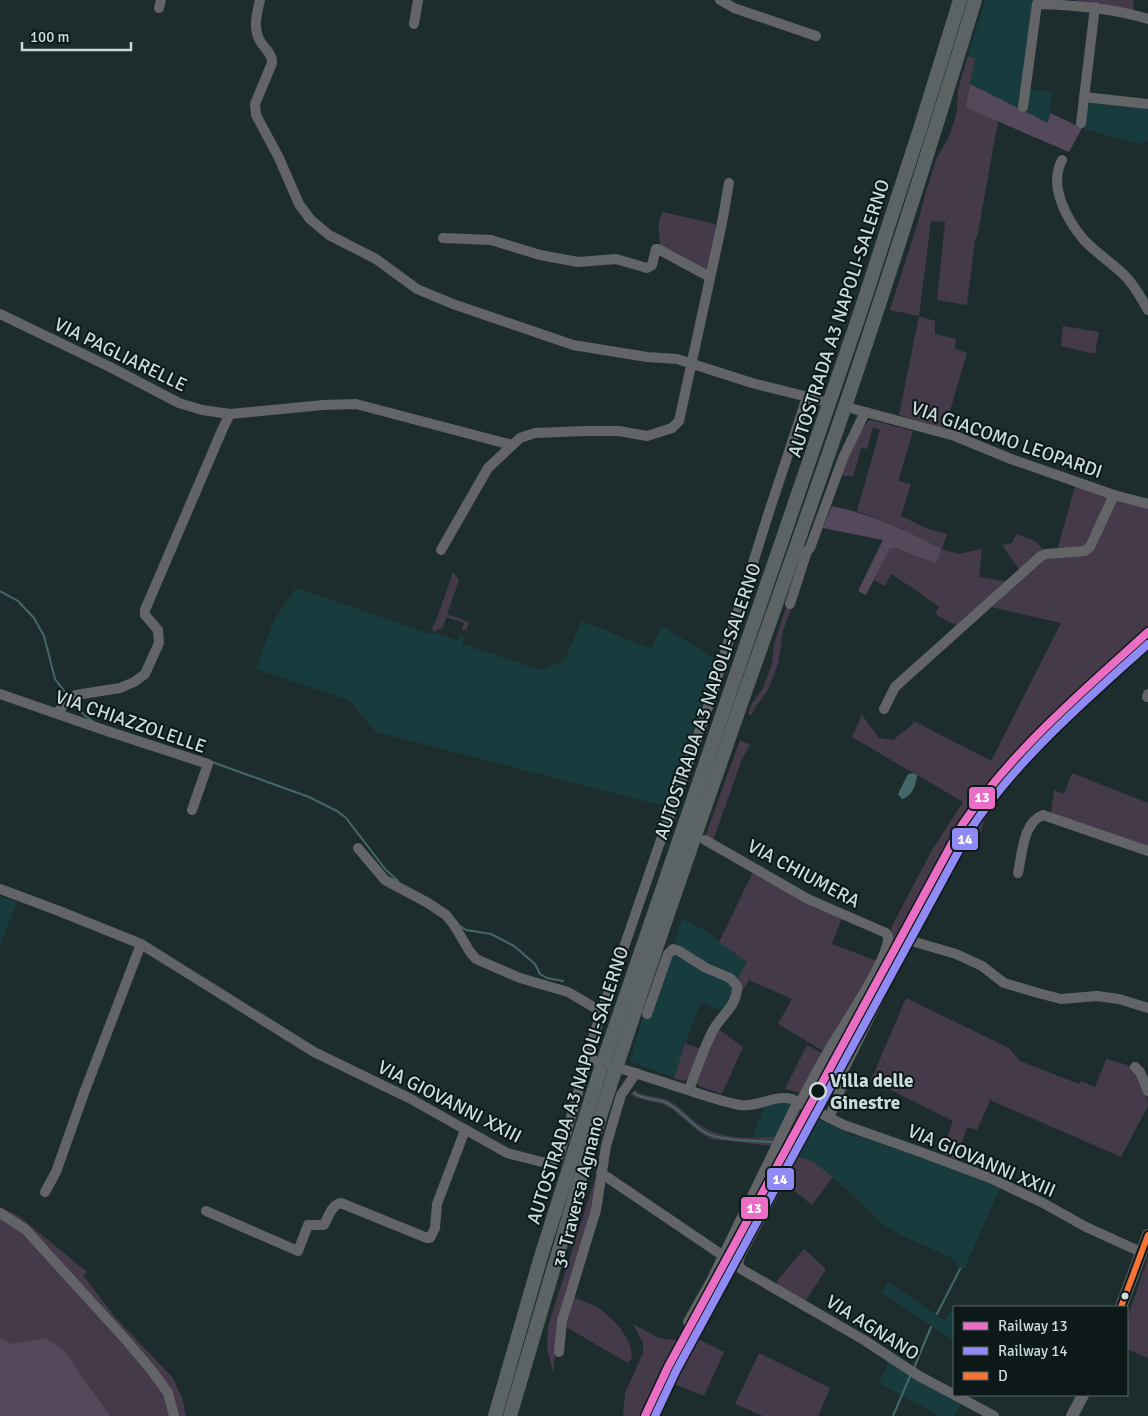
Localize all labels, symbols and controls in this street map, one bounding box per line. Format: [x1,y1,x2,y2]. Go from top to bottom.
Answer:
scale bar [22,20,131,52]
text: 100 m [30,28,70,46]
street label: AUTOSTRADA A3 NAPOLI-SALERNO [783,176,895,460]
street label: VIA PAGLIARELLE [50,312,191,397]
street label: VIA GIACOMO LEOPARDI [908,396,1105,484]
street label: AUTOSTRADA A3 NAPOLI-SALERNO [649,560,767,843]
street label: VIA CHIAZZOLELLE [52,685,209,759]
line badge: 13 [968,786,996,810]
text: 13 [974,789,990,806]
line badge: 14 [951,827,979,851]
text: 14 [957,831,973,848]
street label: VIA CHIUMERA [743,834,864,914]
street label: AUTOSTRADA A3 NAPOLI-SALERNO [522,943,634,1227]
street label: VIA GIOVANNI XXIII [373,1055,526,1149]
place label: Villa delle Ginestre [830,1069,914,1115]
marker: Villa delle Ginestre [809,1082,827,1100]
street label: 3ª Traversa Agnano [548,1114,609,1271]
street label: VIA GIOVANNI XXIII [904,1119,1059,1203]
line badge: 14 [766,1167,795,1191]
text: 14 [772,1171,788,1188]
line badge: 13 [740,1196,769,1220]
text: 13 [746,1200,762,1217]
street label: VIA AGNANO [821,1290,924,1366]
unlabelled marker [1120,1291,1130,1301]
legend [953,1306,1128,1396]
text: Railway 13 [998,1317,1068,1335]
text: Railway 14 [998,1342,1068,1360]
text: D [998,1367,1008,1385]

